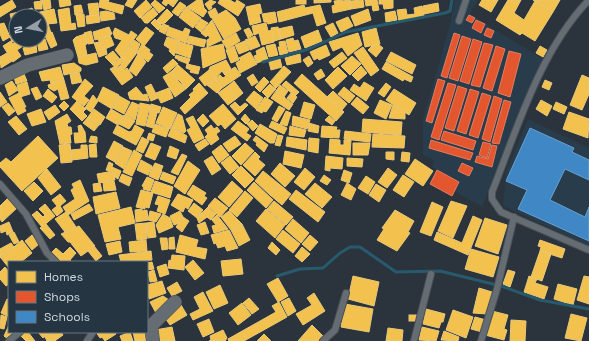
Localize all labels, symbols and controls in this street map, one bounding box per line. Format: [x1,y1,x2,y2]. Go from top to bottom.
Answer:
north arrow [8,8,48,48]
text: N [11,25,26,35]
legend [8,261,148,333]
text: Homes [44,269,83,285]
text: Shops [44,289,80,305]
text: Schools [44,309,90,325]

